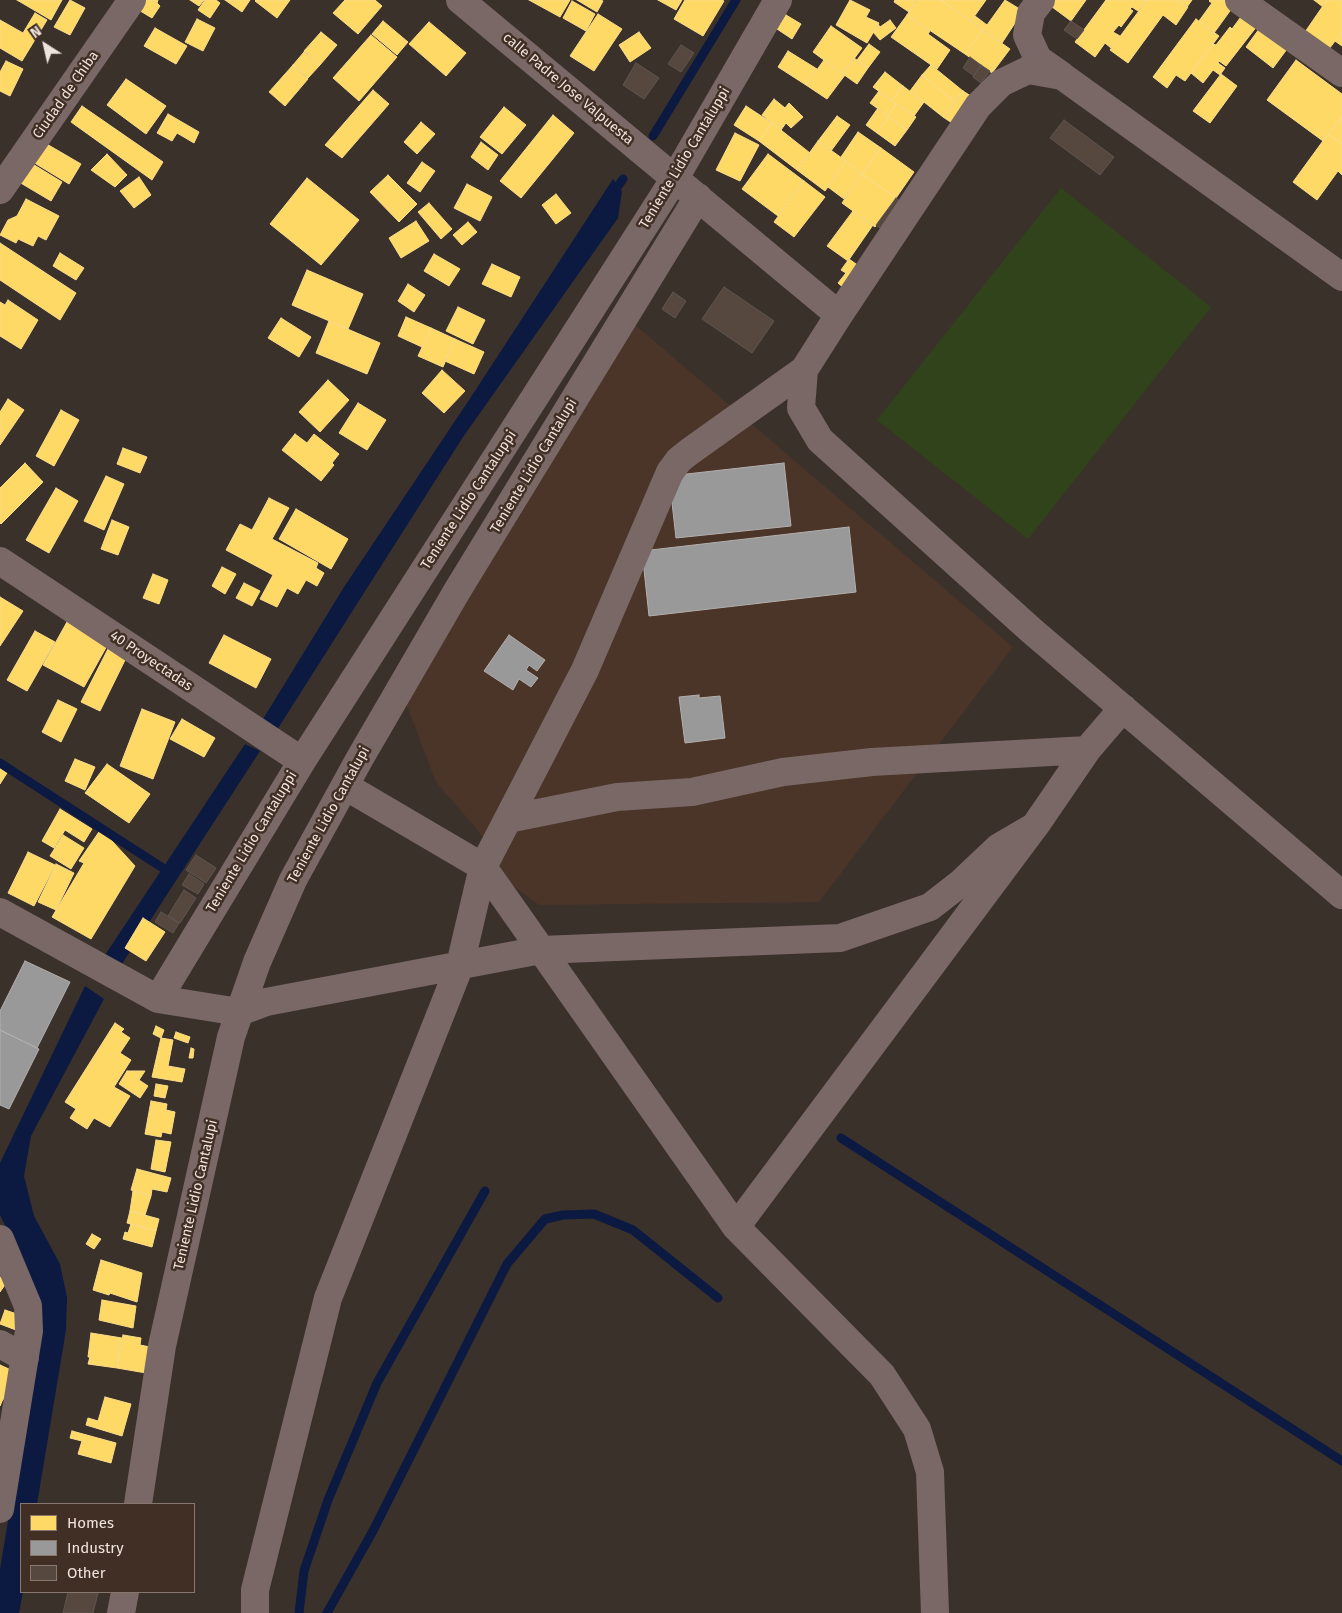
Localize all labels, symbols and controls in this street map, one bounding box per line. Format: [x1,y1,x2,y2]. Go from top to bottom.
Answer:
north arrow [20,20,70,70]
text: N [27,23,45,42]
street label: calle Padre Jose Valpuesta [499,29,637,149]
street label: Ciudad de Chiba [29,48,103,142]
street label: Teniente Lidio Cantaluppi [636,84,734,232]
street label: Teniente Lidio Cantalupi [487,396,581,536]
street label: Teniente Lidio Cantaluppi [418,427,520,573]
street label: 40 Proyectadas [106,627,196,695]
street label: Teniente Lidio Cantalupi [284,744,374,886]
street label: Teniente Lidio Cantaluppi [203,768,301,916]
street label: Teniente Lidio Cantalupi [171,1118,221,1272]
legend [20,1503,195,1593]
text: Homes [67,1514,114,1532]
text: Industry [67,1539,124,1557]
text: Other [67,1564,106,1582]

